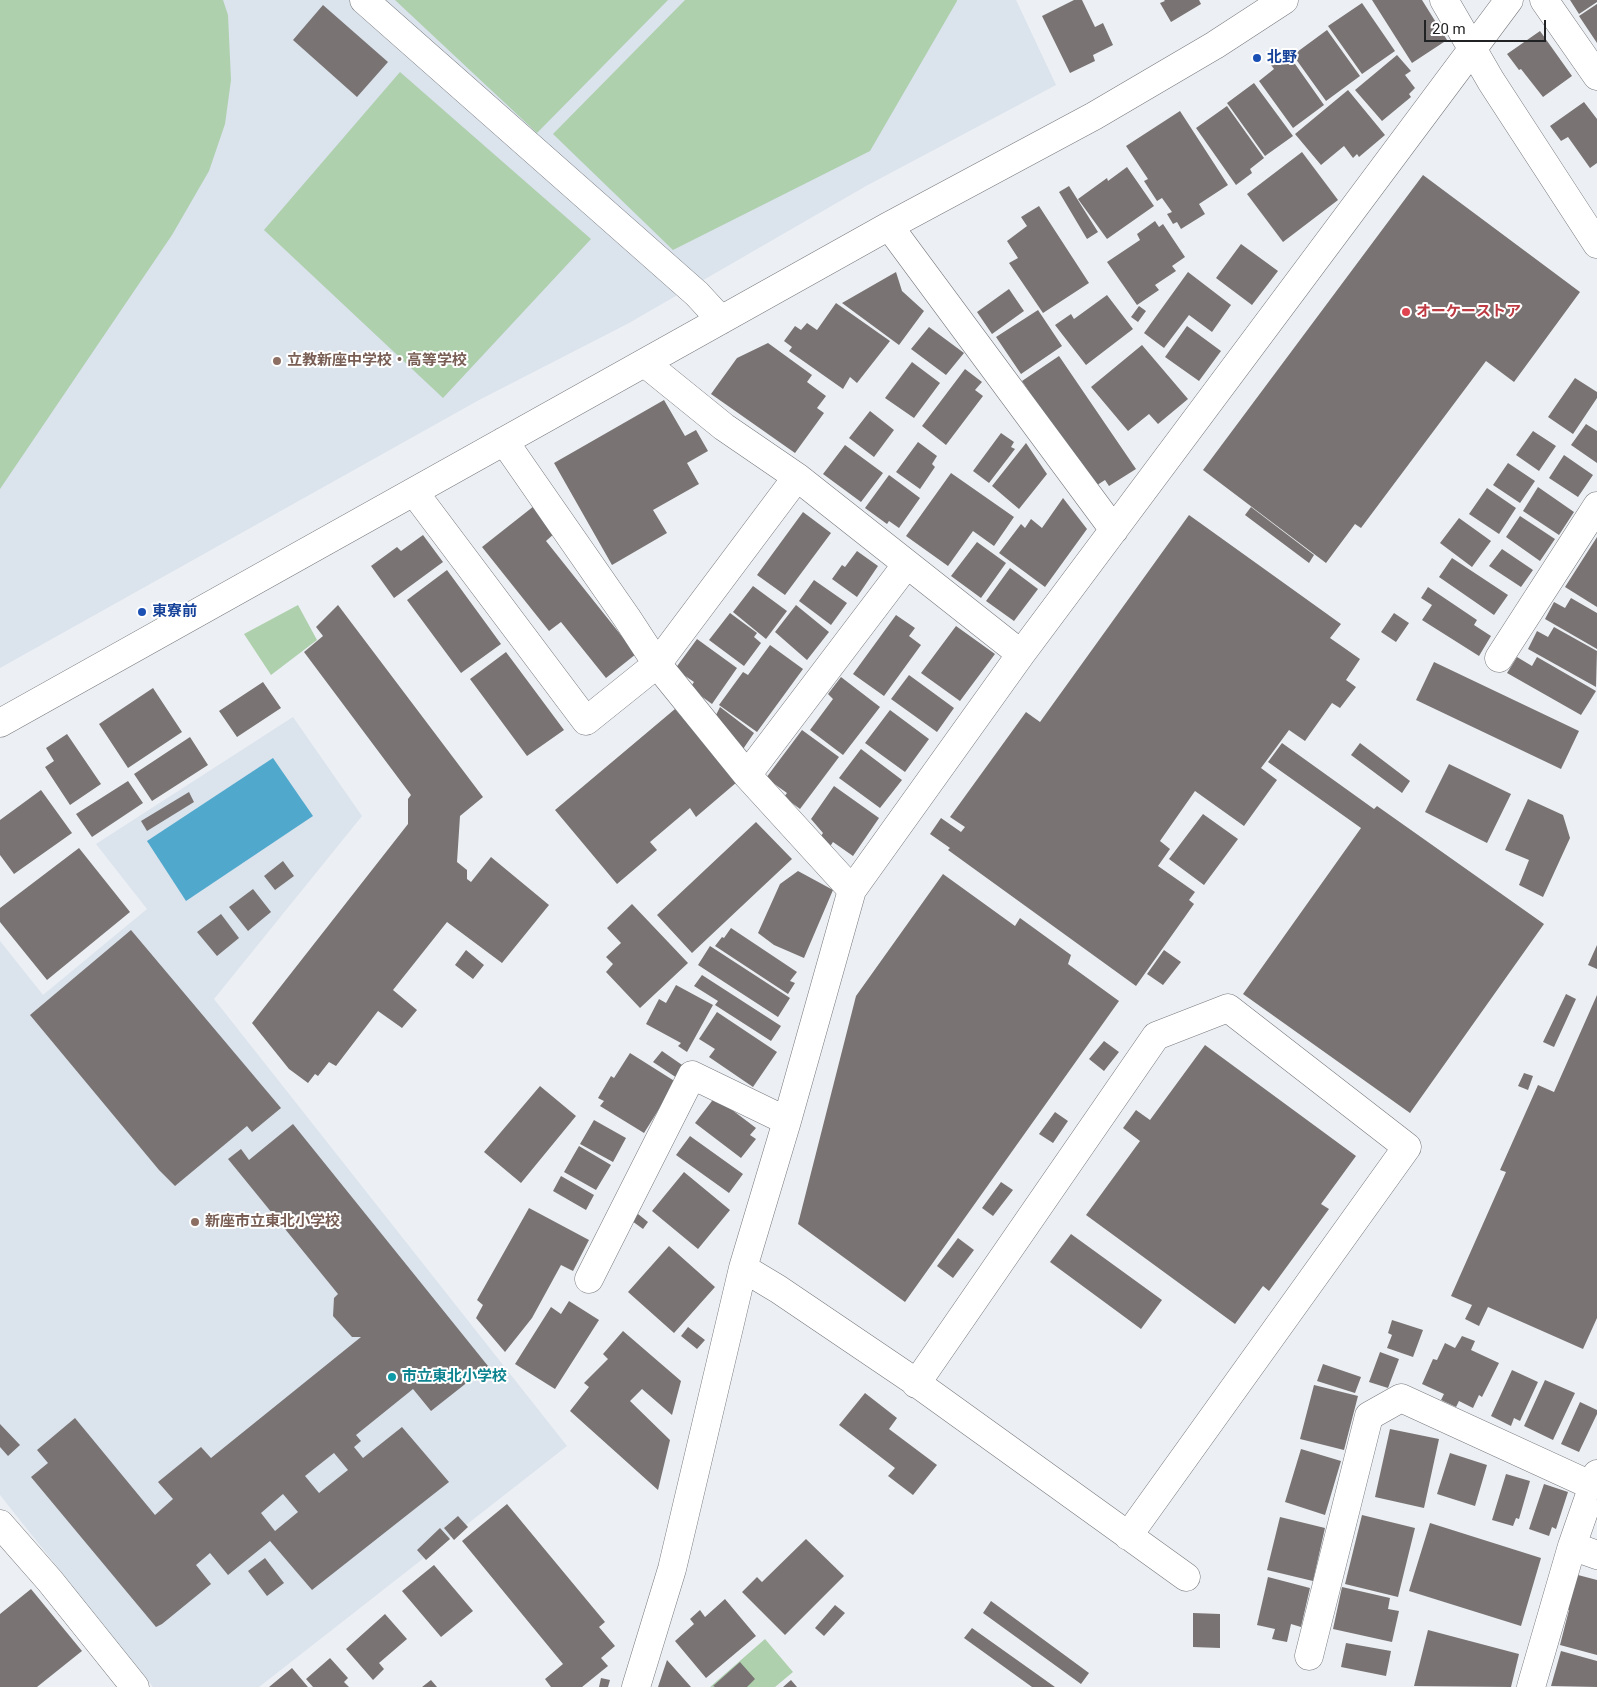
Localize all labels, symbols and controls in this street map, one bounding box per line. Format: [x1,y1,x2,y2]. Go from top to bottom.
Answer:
scale bar [1427,10,1550,42]
text: 20 m [1432,20,1466,38]
place label: 北野 [1267,49,1297,67]
marker: 北野 [1251,52,1263,64]
place label: オーケーストア [1416,303,1521,321]
marker: オーケーストア [1400,306,1412,318]
place label: 立教新座中学校・高等学校 [287,352,467,370]
marker: 立教新座中学校・高等学校 [271,355,283,367]
place label: 東寮前 [152,603,197,621]
marker: 東寮前 [136,606,148,618]
place label: 新座市立東北小学校 [205,1213,340,1231]
marker: 新座市立東北小学校 [189,1216,201,1228]
place label: 市立東北小学校 [402,1368,507,1386]
marker: 市立東北小学校 [386,1371,398,1383]

